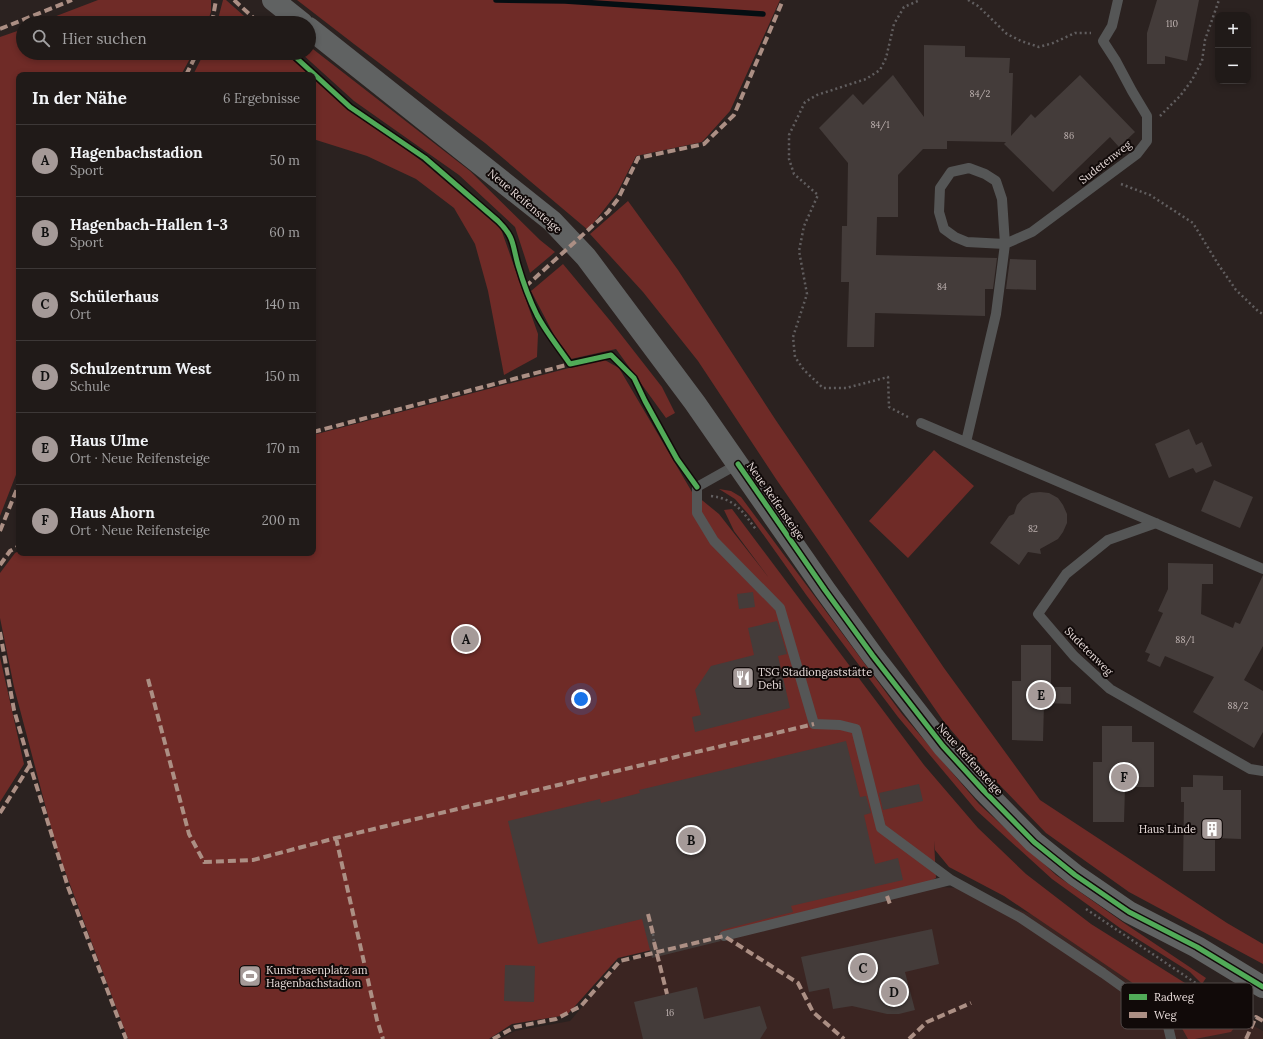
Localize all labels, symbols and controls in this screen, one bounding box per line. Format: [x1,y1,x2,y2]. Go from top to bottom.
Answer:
map controls [1215,12,1251,84]
button: + [1215,12,1251,48]
search box [16,16,316,60]
house number: 110 [1166,18,1178,29]
icon: search [30,27,52,49]
text: Hier suchen [62,29,146,48]
button: − [1215,48,1251,84]
text: In der Nähe [32,87,127,109]
house number: 84/2 [970,88,991,100]
text: 6 Ergebnisse [223,90,300,107]
house number: 84/1 [870,119,890,131]
house number: 86 [1064,130,1074,141]
street label: Sudetenweg [1076,137,1135,187]
text: Hagenbachstadion [70,143,202,162]
text: A [41,152,49,169]
text: 50 m [270,152,300,169]
text: Sport [70,162,103,179]
street label: Neue Reifensteige [485,166,565,236]
text: Hagenbach-Hallen 1-3 [70,215,228,234]
text: B [41,224,49,241]
text: 60 m [269,224,300,241]
text: Sport [70,234,103,251]
house number: 84 [937,281,947,292]
text: Schülerhaus [70,287,159,306]
text: C [41,296,49,313]
text: 140 m [265,296,300,313]
text: Ort [70,306,91,323]
text: Schulzentrum West [70,359,211,378]
text: D [40,368,50,385]
text: 150 m [265,368,300,385]
text: Schule [70,378,110,395]
text: Haus Ulme [70,431,148,450]
text: E [41,440,49,457]
text: 170 m [266,440,300,457]
text: Ort · Neue Reifensteige [70,450,210,467]
street label: Neue Reifensteige [744,459,808,543]
text: Haus Ahorn [70,503,155,522]
text: F [41,512,49,529]
text: 200 m [262,512,300,529]
text: Ort · Neue Reifensteige [70,522,210,539]
house number: 82 [1028,523,1038,534]
pin: A [453,624,479,654]
street label: Sudetenweg [1062,624,1117,679]
house number: 88/1 [1175,634,1195,646]
restaurant icon: TSG Stadiongaststätte Debi [730,665,756,691]
place label: TSG Stadiongaststätte Debi [758,665,872,692]
pin: E [1028,680,1054,710]
your location [571,689,591,709]
house number: 88/2 [1228,700,1249,712]
street label: Neue Reifensteige [934,720,1006,798]
pin: F [1111,762,1137,792]
building icon: Haus Linde [1199,816,1225,842]
place label: Haus Linde [1139,822,1196,836]
pin: B [678,825,704,855]
pin: C [850,953,876,983]
sports icon: Kunstrasenplatz am Hagenbachstadion [237,963,263,989]
place label: Kunstrasenplatz am Hagenbachstadion [266,963,368,990]
pin: D [881,977,907,1007]
legend [1121,983,1253,1029]
text: Radweg [1154,990,1195,1004]
house number: 16 [666,1007,674,1018]
text: Weg [1154,1008,1177,1022]

